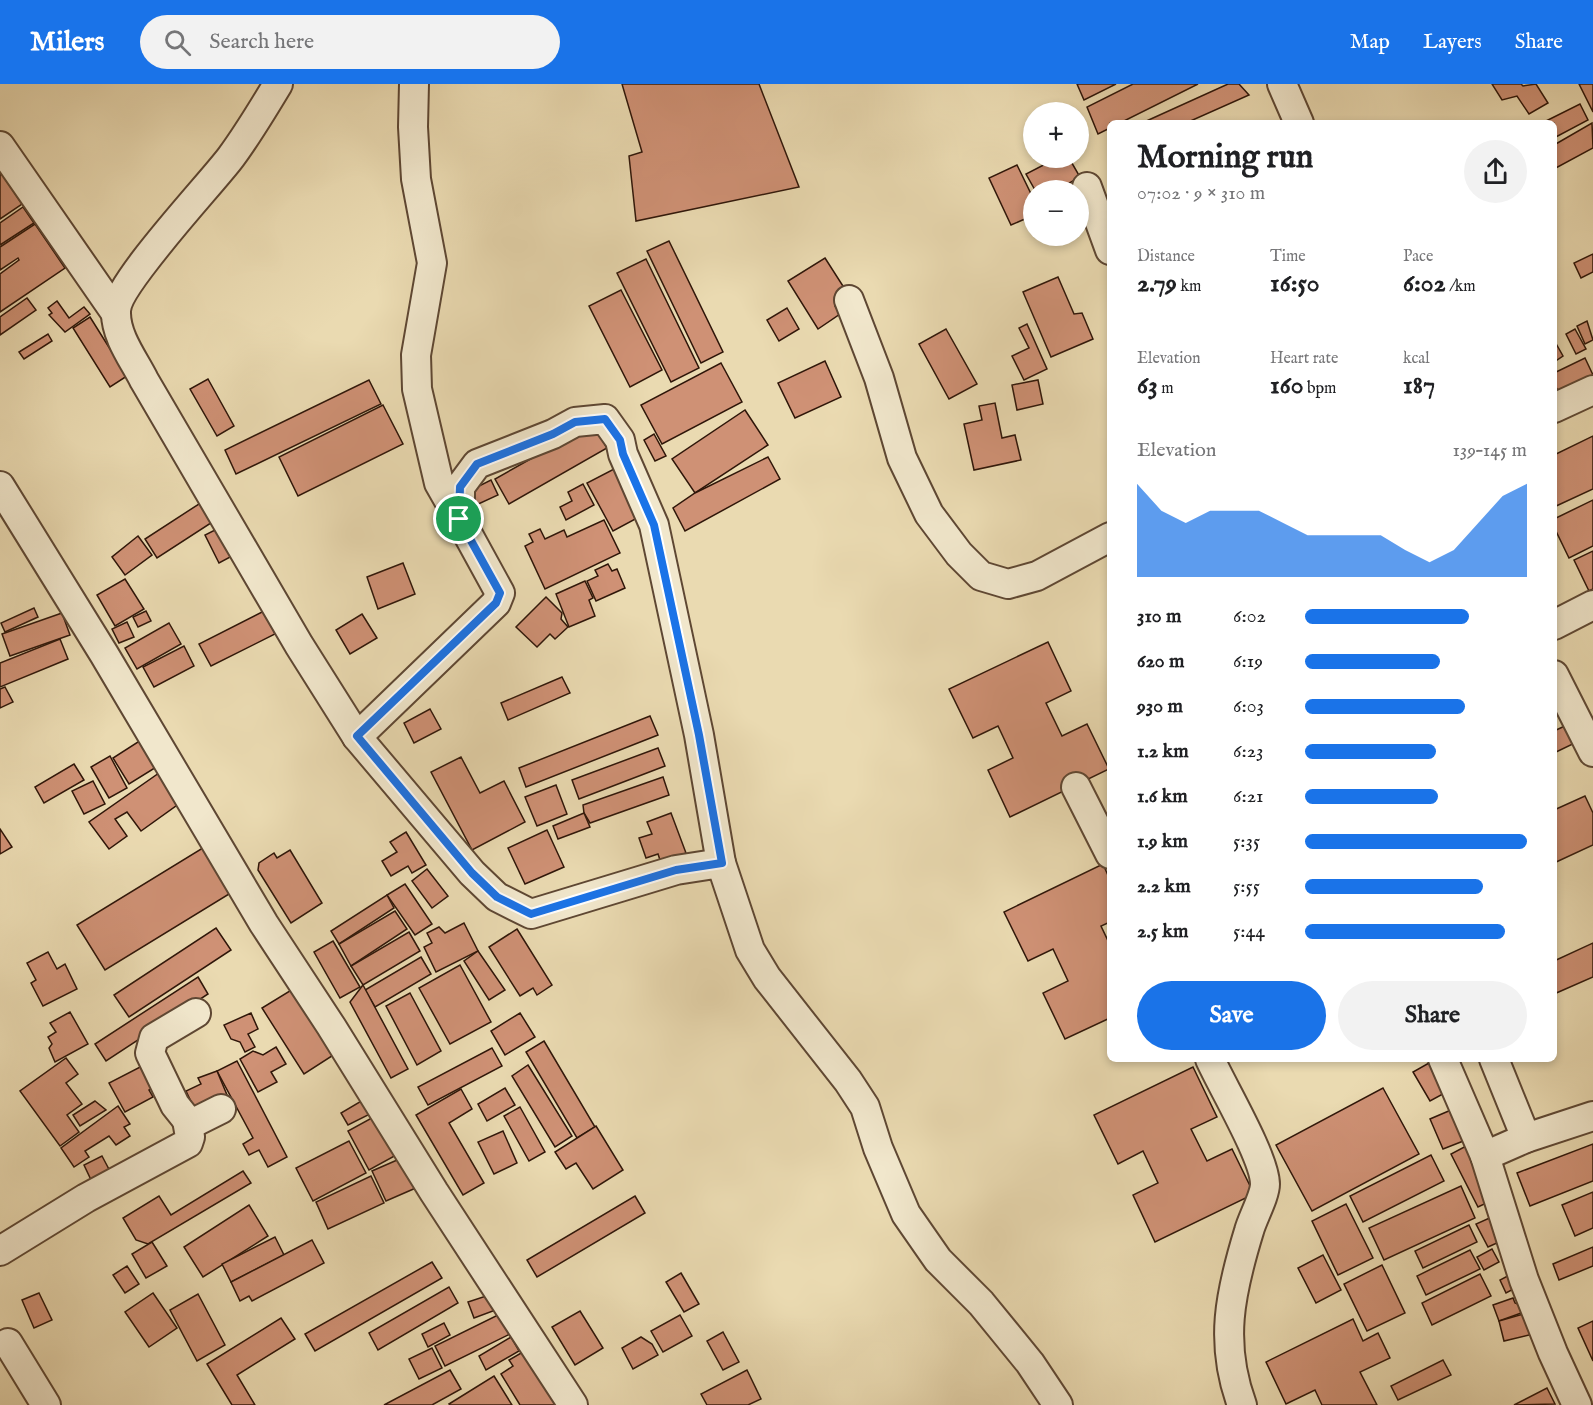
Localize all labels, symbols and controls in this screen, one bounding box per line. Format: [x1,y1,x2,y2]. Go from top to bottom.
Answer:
search box [140,15,560,69]
text: Milers [30,25,104,60]
icon: search [161,26,194,59]
text: Search here [209,28,314,56]
text: Map [1350,29,1390,56]
text: Layers [1423,29,1482,56]
text: Share [1515,29,1563,56]
map controls [1023,102,1089,246]
button: + [1023,102,1089,168]
text: Morning run [1137,137,1313,179]
button: share [1464,140,1527,203]
button: − [1023,180,1089,246]
text: 07:02 · 9 × 310 m [1137,181,1265,206]
text: Distance [1137,247,1195,267]
text: Time [1270,247,1306,267]
text: Pace [1403,247,1433,267]
text: 2.79 [1137,267,1177,300]
text: 16:50 [1270,267,1320,300]
text: 6:02 [1403,267,1446,300]
text: km [1177,277,1201,297]
text: /km [1446,277,1476,297]
text: Elevation [1137,349,1200,369]
text: Heart rate [1270,349,1338,369]
text: kcal [1403,349,1430,369]
text: 63 [1137,369,1158,402]
text: 160 [1270,369,1303,402]
text: 187 [1403,369,1435,402]
text: m [1158,379,1174,399]
text: bpm [1303,379,1336,399]
text: Elevation [1137,438,1216,463]
text: 139–145 m [1452,438,1527,463]
pin [433,493,484,544]
icon: arrive [442,502,475,535]
text: 310 m [1137,604,1181,629]
text: 6:02 [1233,604,1266,629]
text: 620 m [1137,649,1184,674]
text: 6:19 [1233,649,1263,674]
text: 930 m [1137,694,1183,719]
text: 6:03 [1233,694,1264,719]
text: 1.2 km [1137,739,1189,764]
text: 6:23 [1233,739,1264,764]
text: 1.6 km [1137,784,1188,809]
text: 6:21 [1233,784,1264,809]
text: 1.9 km [1137,829,1188,854]
text: 5:35 [1233,829,1260,854]
text: 2.2 km [1137,874,1191,899]
text: 5:55 [1233,874,1260,899]
text: 2.5 km [1137,919,1188,944]
text: 5:44 [1233,919,1265,944]
button: Save [1137,981,1326,1050]
button: Share [1338,981,1527,1050]

